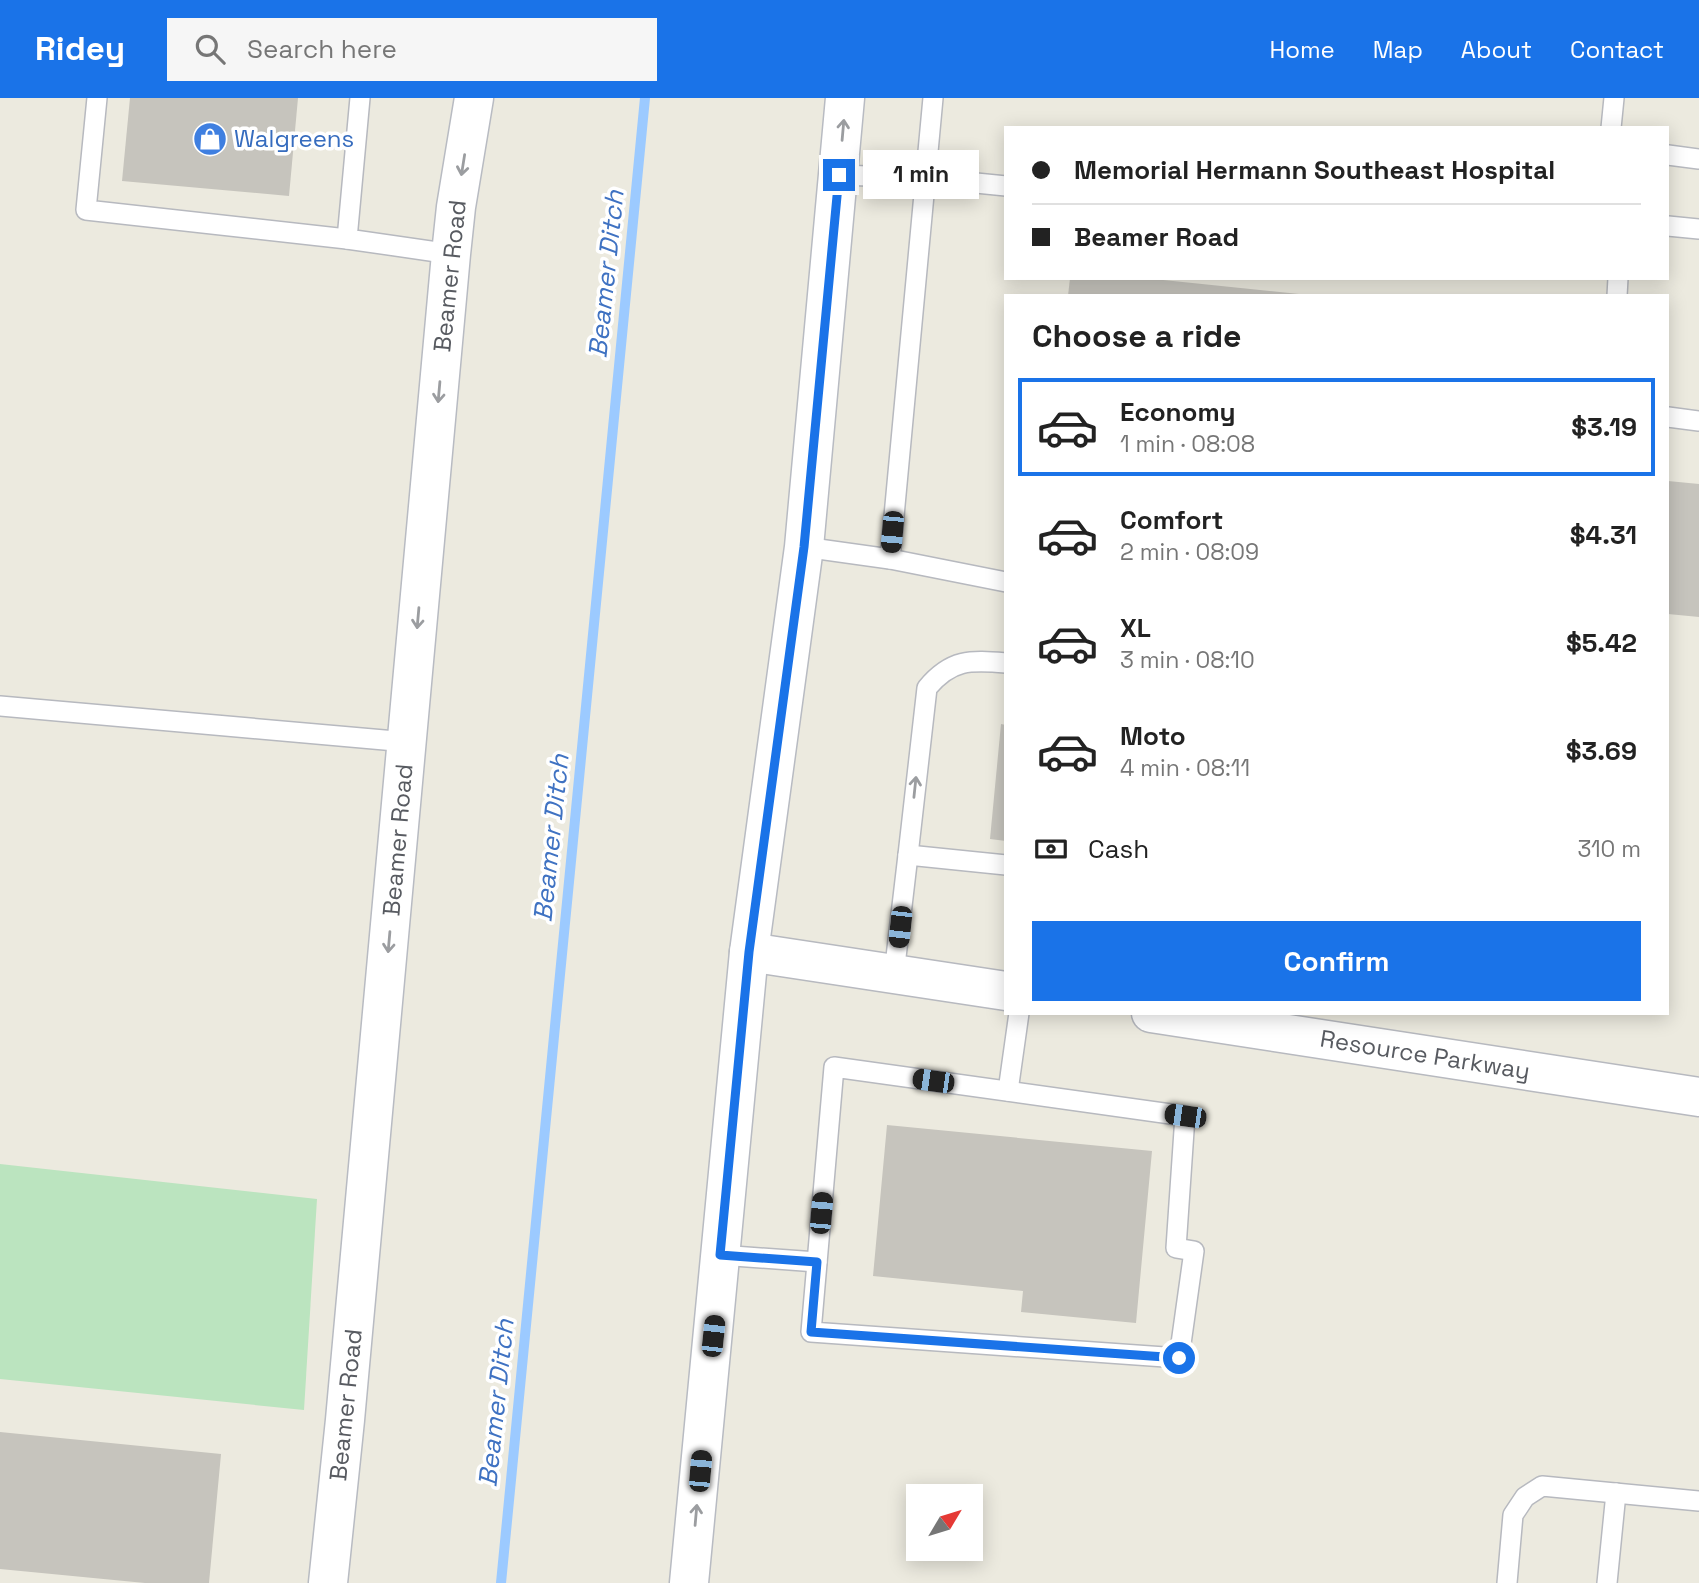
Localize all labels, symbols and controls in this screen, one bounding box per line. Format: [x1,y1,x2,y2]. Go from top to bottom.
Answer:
search box [167,18,657,81]
text: Ridey [35,28,125,70]
icon: search [191,30,229,68]
text: Search here [247,32,397,66]
text: Home [1269,34,1335,65]
text: Map [1373,34,1423,65]
text: About [1461,34,1532,65]
text: Contact [1570,34,1664,65]
one-way arrow [837,119,850,142]
shop icon: Walgreens [191,120,229,158]
place label: Walgreens [234,123,354,154]
callout: 1 min [864,150,979,200]
one-way arrow [456,153,469,176]
text: Memorial Hermann Southeast Hospital [1074,153,1555,187]
route end [823,159,855,191]
text: 1 min [893,159,949,189]
water label: Beamer Ditch [580,187,632,359]
street label: Beamer Road [426,198,473,354]
text: Beamer Road [1074,220,1239,254]
text: Choose a ride [1032,316,1242,356]
one-way arrow [432,380,445,402]
text: Economy [1120,395,1236,429]
icon: car [1036,396,1099,459]
text: $3.19 [1571,410,1637,444]
text: 1 min · 08:08 [1120,429,1255,459]
text: Comfort [1120,503,1223,537]
icon: car [1036,504,1099,567]
car [880,510,905,554]
text: $4.31 [1570,518,1637,552]
text: 2 min · 08:09 [1120,537,1259,567]
one-way arrow [411,606,424,629]
text: XL [1120,611,1151,645]
icon: car [1036,612,1099,675]
text: $5.42 [1566,626,1637,660]
text: 3 min · 08:10 [1120,645,1255,675]
text: Moto [1120,719,1186,753]
icon: car [1036,720,1099,783]
text: $3.69 [1566,734,1637,768]
water label: Beamer Ditch [525,751,577,923]
text: 4 min · 08:11 [1120,753,1250,783]
street label: Beamer Road [375,762,420,917]
one-way arrow [909,776,922,799]
icon: cash [1032,830,1070,868]
text: Cash [1088,832,1149,866]
text: 310 m [1577,834,1641,864]
car [888,905,913,949]
button: Confirm [1032,921,1641,1001]
one-way arrow [382,930,395,953]
street label: Resource Parkway [1318,1023,1532,1086]
car [911,1068,956,1094]
car [1163,1103,1208,1129]
car [809,1191,834,1235]
car [701,1314,726,1358]
water label: Beamer Ditch [470,1316,522,1488]
street label: Beamer Road [322,1327,369,1483]
route start [1163,1342,1195,1374]
car [688,1449,713,1493]
north arrow [906,1484,984,1561]
map controls [906,1484,983,1561]
one-way arrow [690,1504,703,1527]

